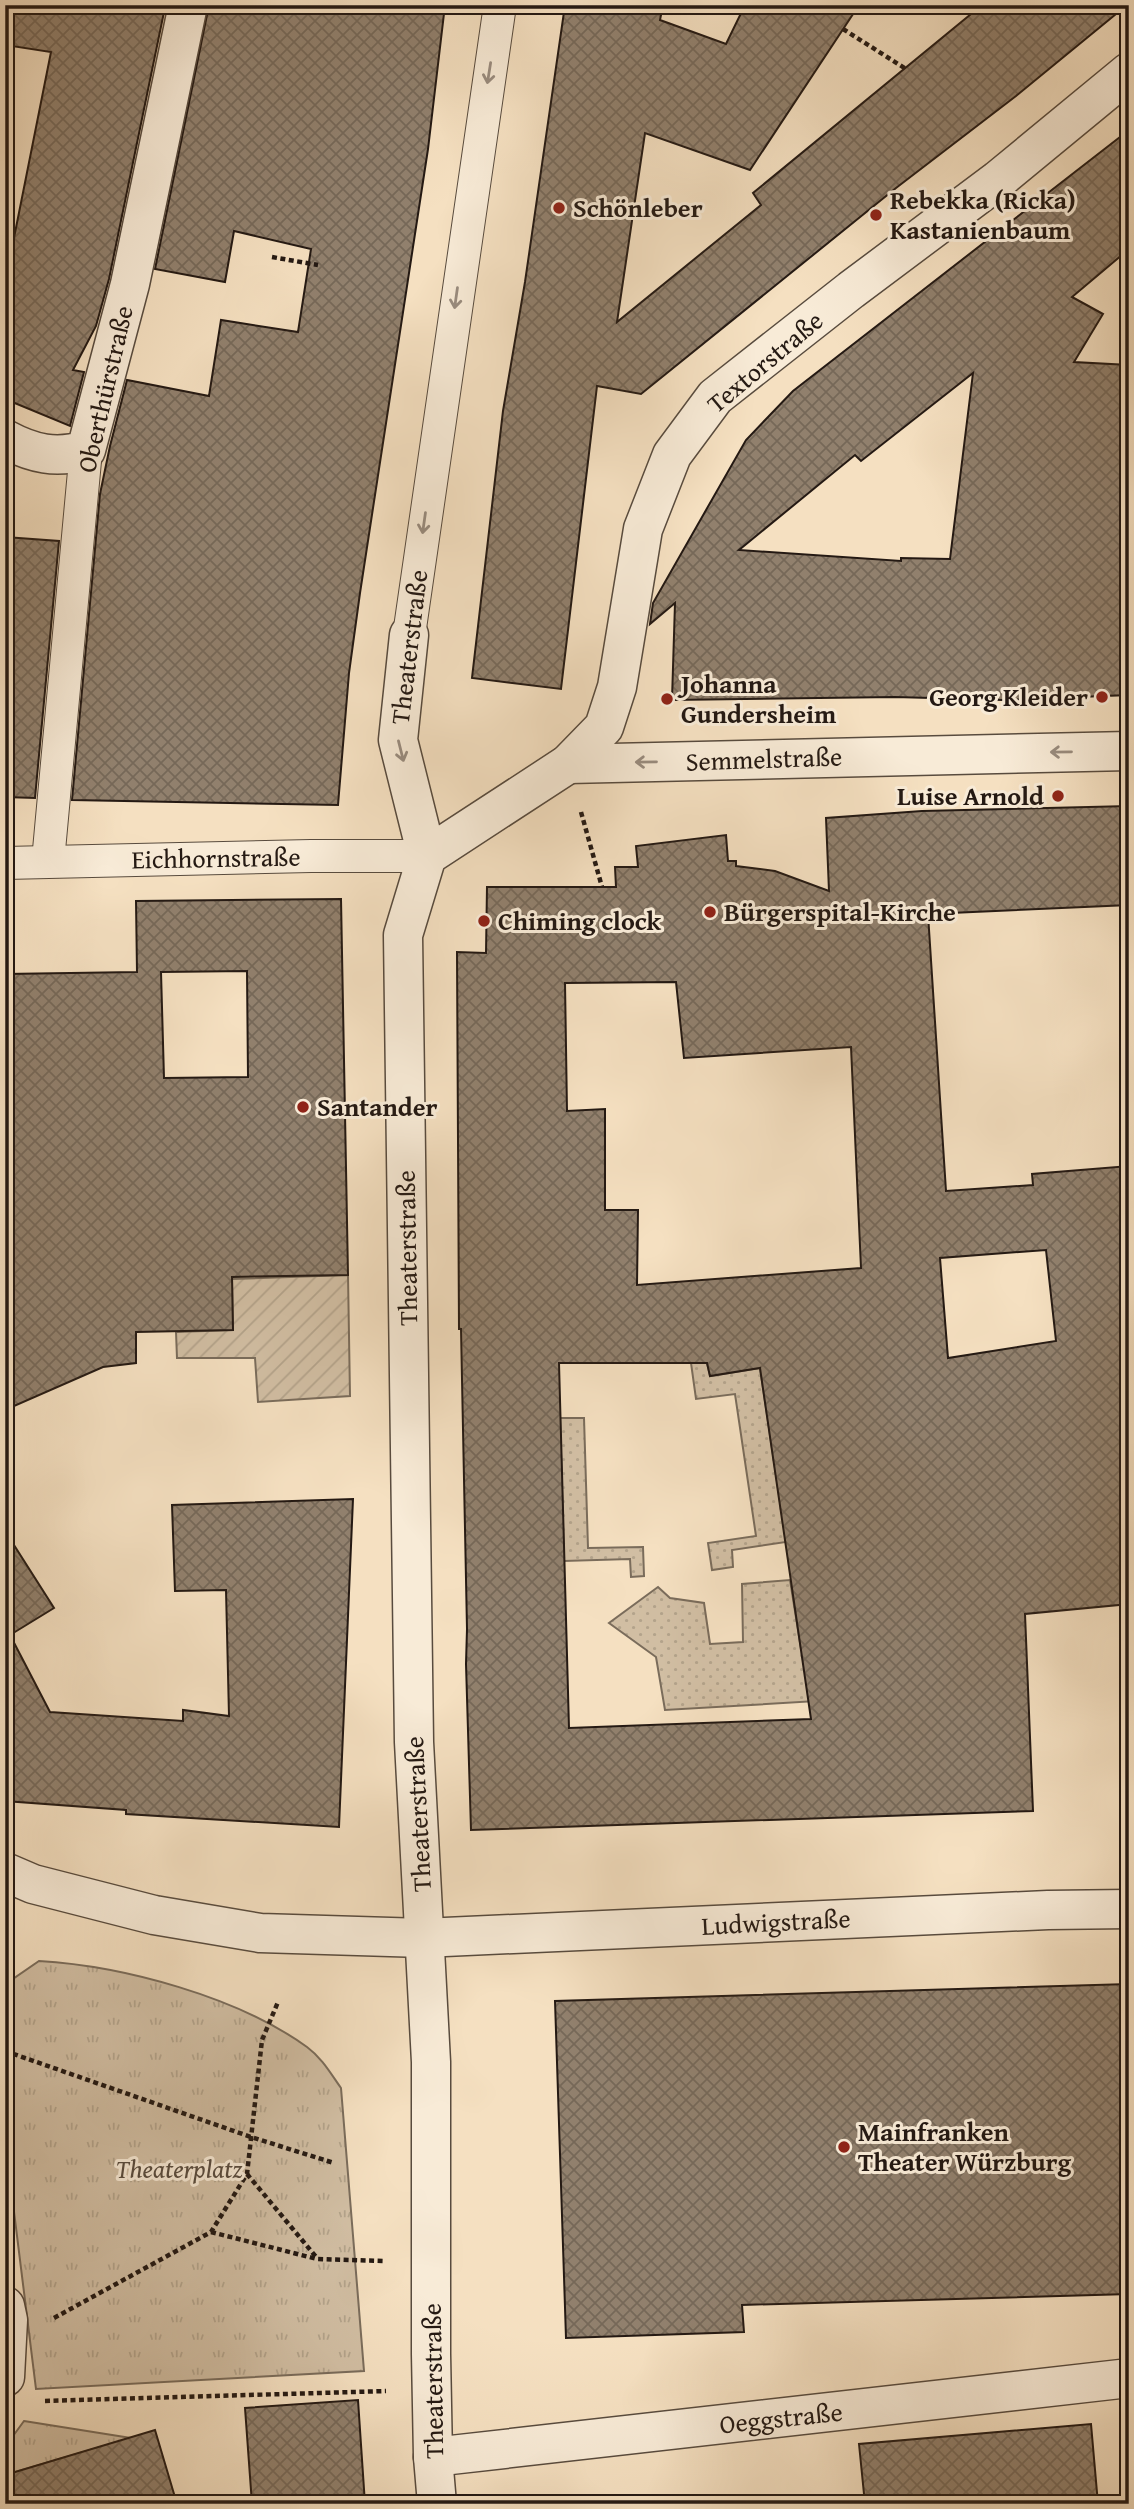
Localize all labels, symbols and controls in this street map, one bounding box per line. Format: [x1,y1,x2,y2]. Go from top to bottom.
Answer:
one-way arrow [482,61,495,84]
place label: Rebekka (Ricka) Kastanienbaum [890,180,1076,249]
place label: Schönleber [573,188,703,227]
marker: Schönleber [551,200,567,216]
marker: Rebekka (Ricka) Kastanienbaum [868,207,884,223]
one-way arrow [449,286,462,309]
street label: Oberthürstraße [66,301,143,476]
street label: Textorstraße [698,301,831,422]
one-way arrow [418,511,431,534]
street label: Theaterstraße [380,567,437,726]
place label: Johanna Gundersheim [677,664,837,733]
place label: Georg Kleider [929,677,1088,716]
marker: Georg Kleider [1094,689,1110,705]
marker: Johanna Gundersheim [659,691,675,707]
street label: Semmelstraße [685,736,843,781]
one-way arrow [395,739,408,762]
one-way arrow [1049,745,1072,759]
one-way arrow [635,755,658,768]
place label: Luise Arnold [897,776,1044,815]
marker: Luise Arnold [1050,788,1066,804]
street label: Eichhornstraße [131,837,301,878]
place label: Bürgerspital-Kirche [724,892,956,931]
place label: Chiming clock [498,901,661,940]
marker: Bürgerspital-Kirche [702,904,718,920]
marker: Chiming clock [476,913,492,929]
place label: Santander [317,1087,438,1126]
marker: Santander [295,1099,311,1115]
street label: Theaterstraße [386,1170,427,1326]
street label: Theaterstraße [394,1735,441,1893]
street label: Ludwigstraße [701,1898,851,1945]
place label: Mainfranken Theater Würzburg [858,2112,1072,2181]
marker: Mainfranken Theater Würzburg [836,2139,852,2155]
park label: Theaterplatz [116,2149,242,2188]
street label: Theaterstraße [412,2303,453,2459]
street label: Oeggstraße [717,2392,844,2443]

